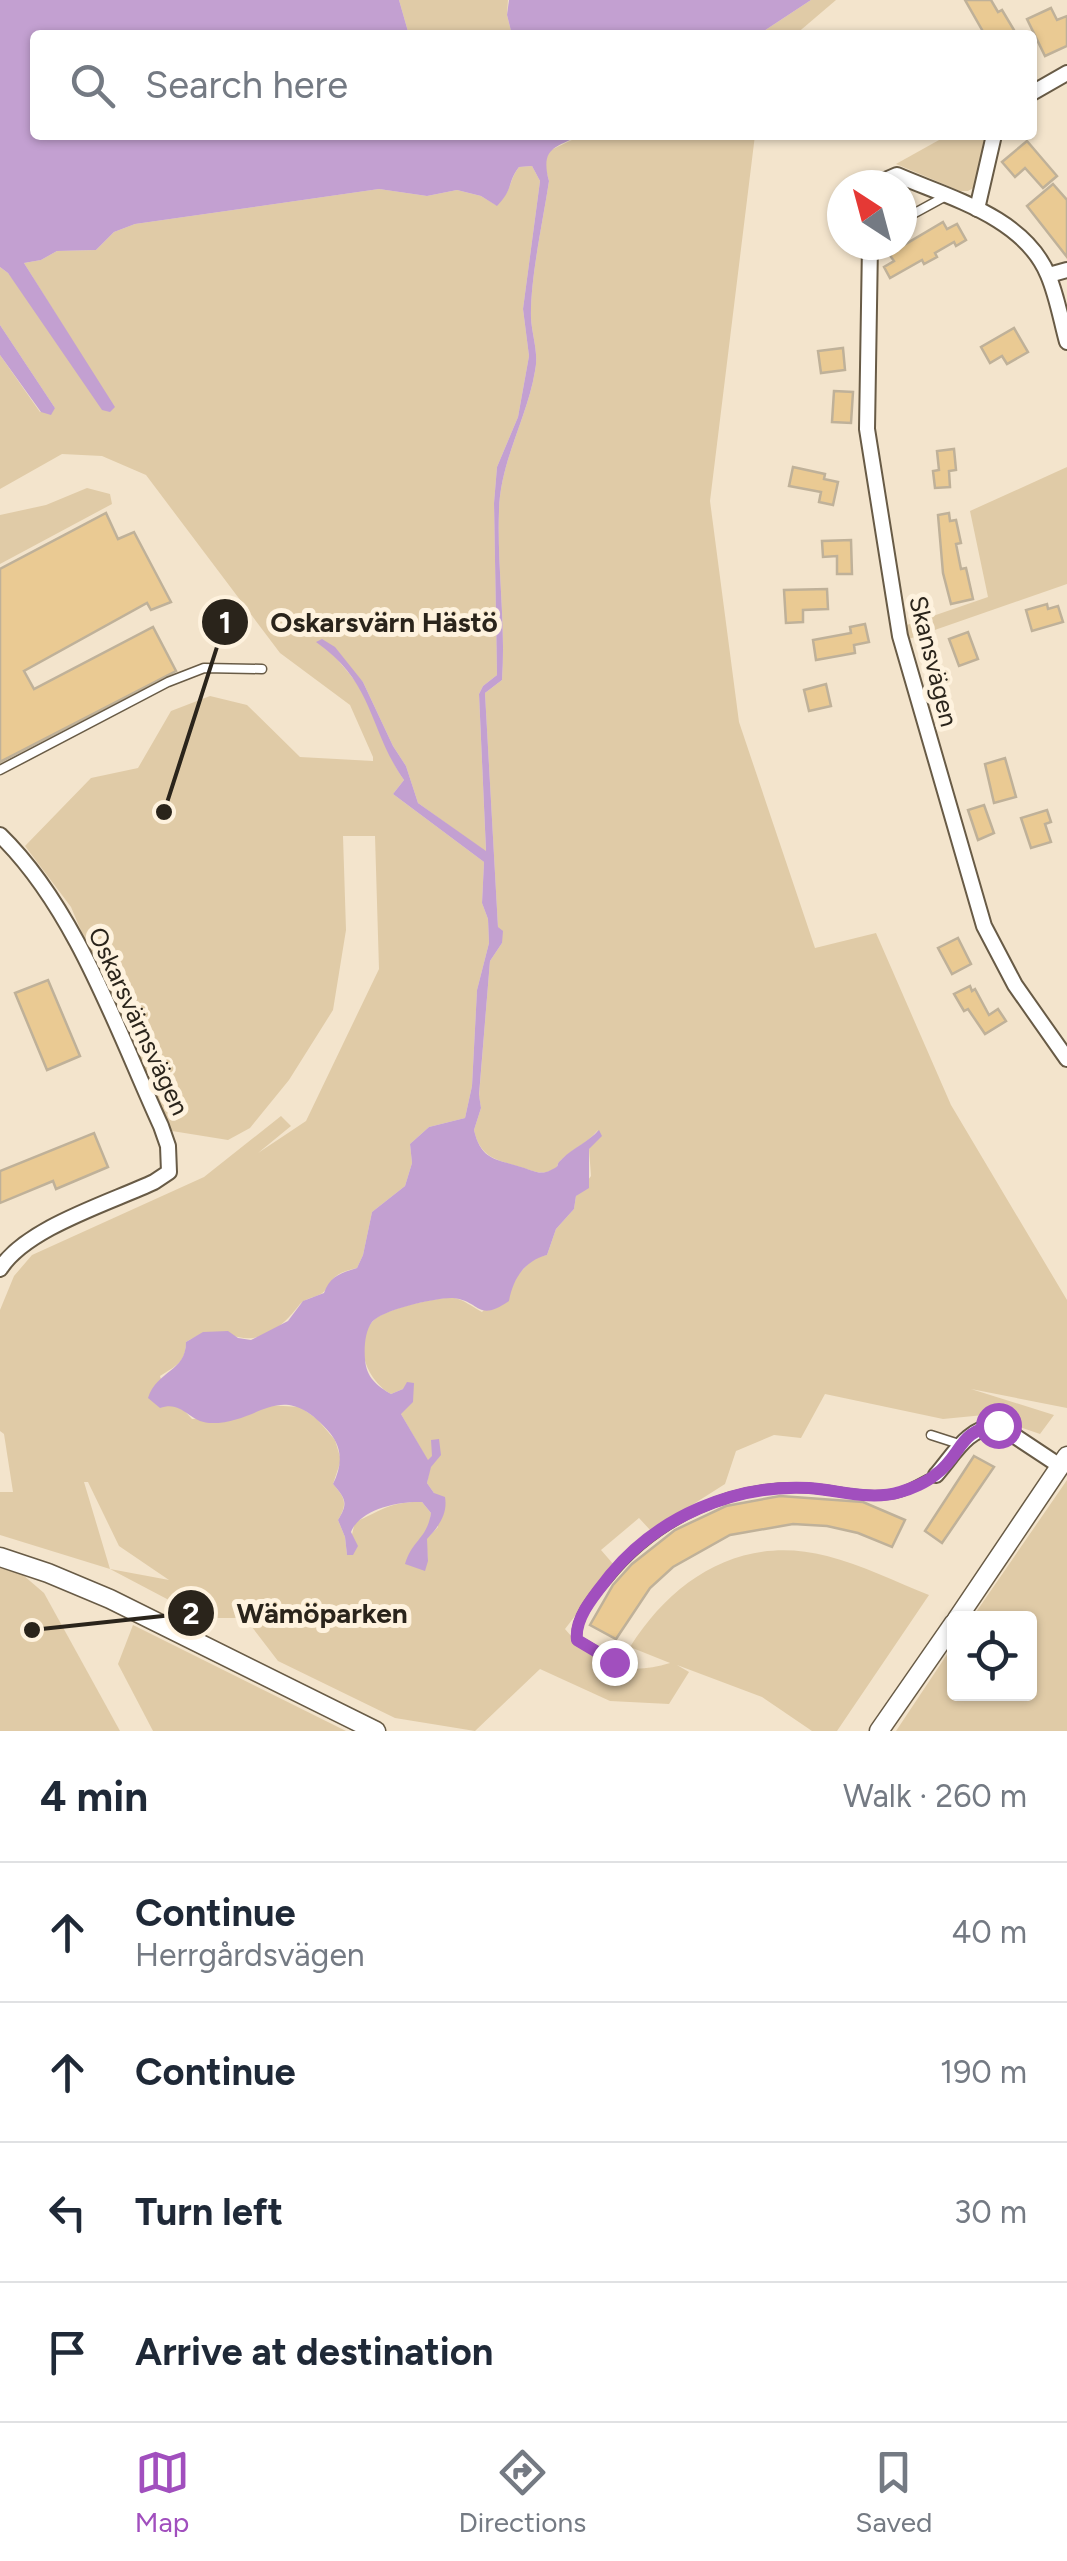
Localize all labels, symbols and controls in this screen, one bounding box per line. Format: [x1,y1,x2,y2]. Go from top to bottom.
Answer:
search box [30,30,1037,140]
icon: search [65,58,120,113]
text: Search here [145,62,348,108]
north arrow [827,170,917,260]
callout: Oskarsvärn Hästö [200,593,518,651]
street label: Skansvägen [903,593,965,729]
text: 1 [219,604,231,641]
text: Oskarsvärn Hästö [270,605,498,639]
street label: Oskarsvärnsvägen [82,922,196,1120]
route start [976,1403,1022,1449]
callout: Wämöparken [166,1584,427,1642]
text: 2 [182,1595,200,1632]
text: Wämöparken [236,1596,408,1630]
map controls [947,1611,1037,1701]
button: locate [947,1611,1037,1701]
route end [592,1640,638,1686]
text: 4 min [40,1771,148,1822]
text: Walk · 260 m [843,1777,1027,1815]
text: Continue [135,1890,296,1936]
icon: ahead [40,1905,95,1960]
text: 40 m [951,1913,1027,1951]
text: Herrgårdsvägen [135,1936,365,1974]
icon: ahead [40,2045,95,2100]
text: Continue [135,2049,296,2095]
text: 190 m [940,2053,1027,2091]
icon: left [40,2185,95,2240]
text: Turn left [135,2189,283,2235]
text: 30 m [954,2193,1027,2231]
icon: arrive [40,2325,95,2380]
text: Arrive at destination [135,2329,493,2375]
tab: Map [135,2445,190,2539]
tab: Directions [459,2445,586,2539]
tab: Saved [855,2445,932,2539]

